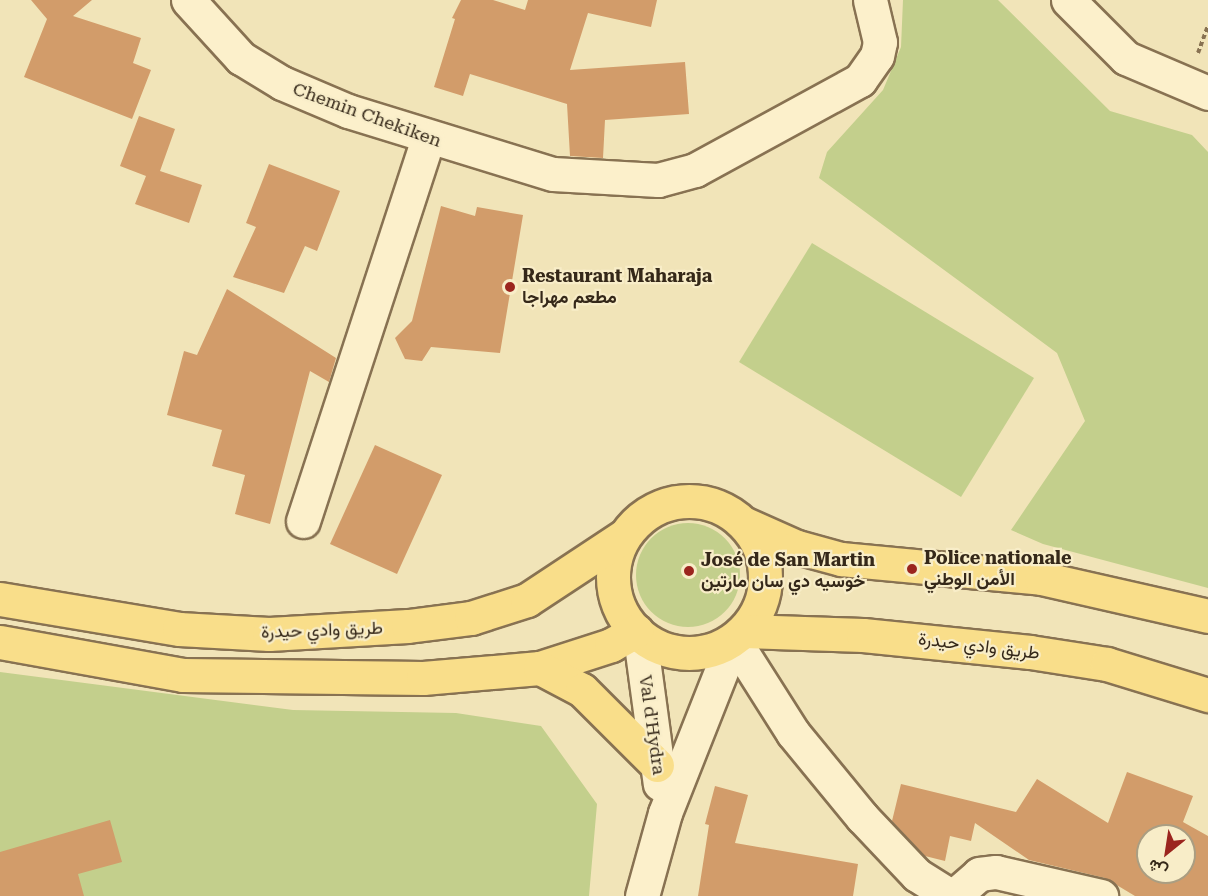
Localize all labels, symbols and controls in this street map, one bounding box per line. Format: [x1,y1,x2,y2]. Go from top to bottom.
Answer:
street label: Chemin Chekiken [290,78,444,152]
place label: Restaurant Maharaja مطعم مهراجا [522,266,712,308]
marker: Restaurant Maharaja مطعم مهراجا [503,280,517,294]
place label: Police nationale الأمن الوطني [924,548,1072,590]
place label: José de San Martin خوسيه دي سان مارتين [701,550,875,592]
marker: Police nationale الأمن الوطني [905,562,919,576]
marker: José de San Martin خوسيه دي سان مارتين [682,564,696,578]
street label: طريق وادي حيدرة [261,617,383,643]
street label: طريق وادي حيدرة [917,628,1041,664]
street label: Val d'Hydra [634,674,670,776]
north arrow [1136,824,1196,884]
text: ش [1145,855,1171,881]

